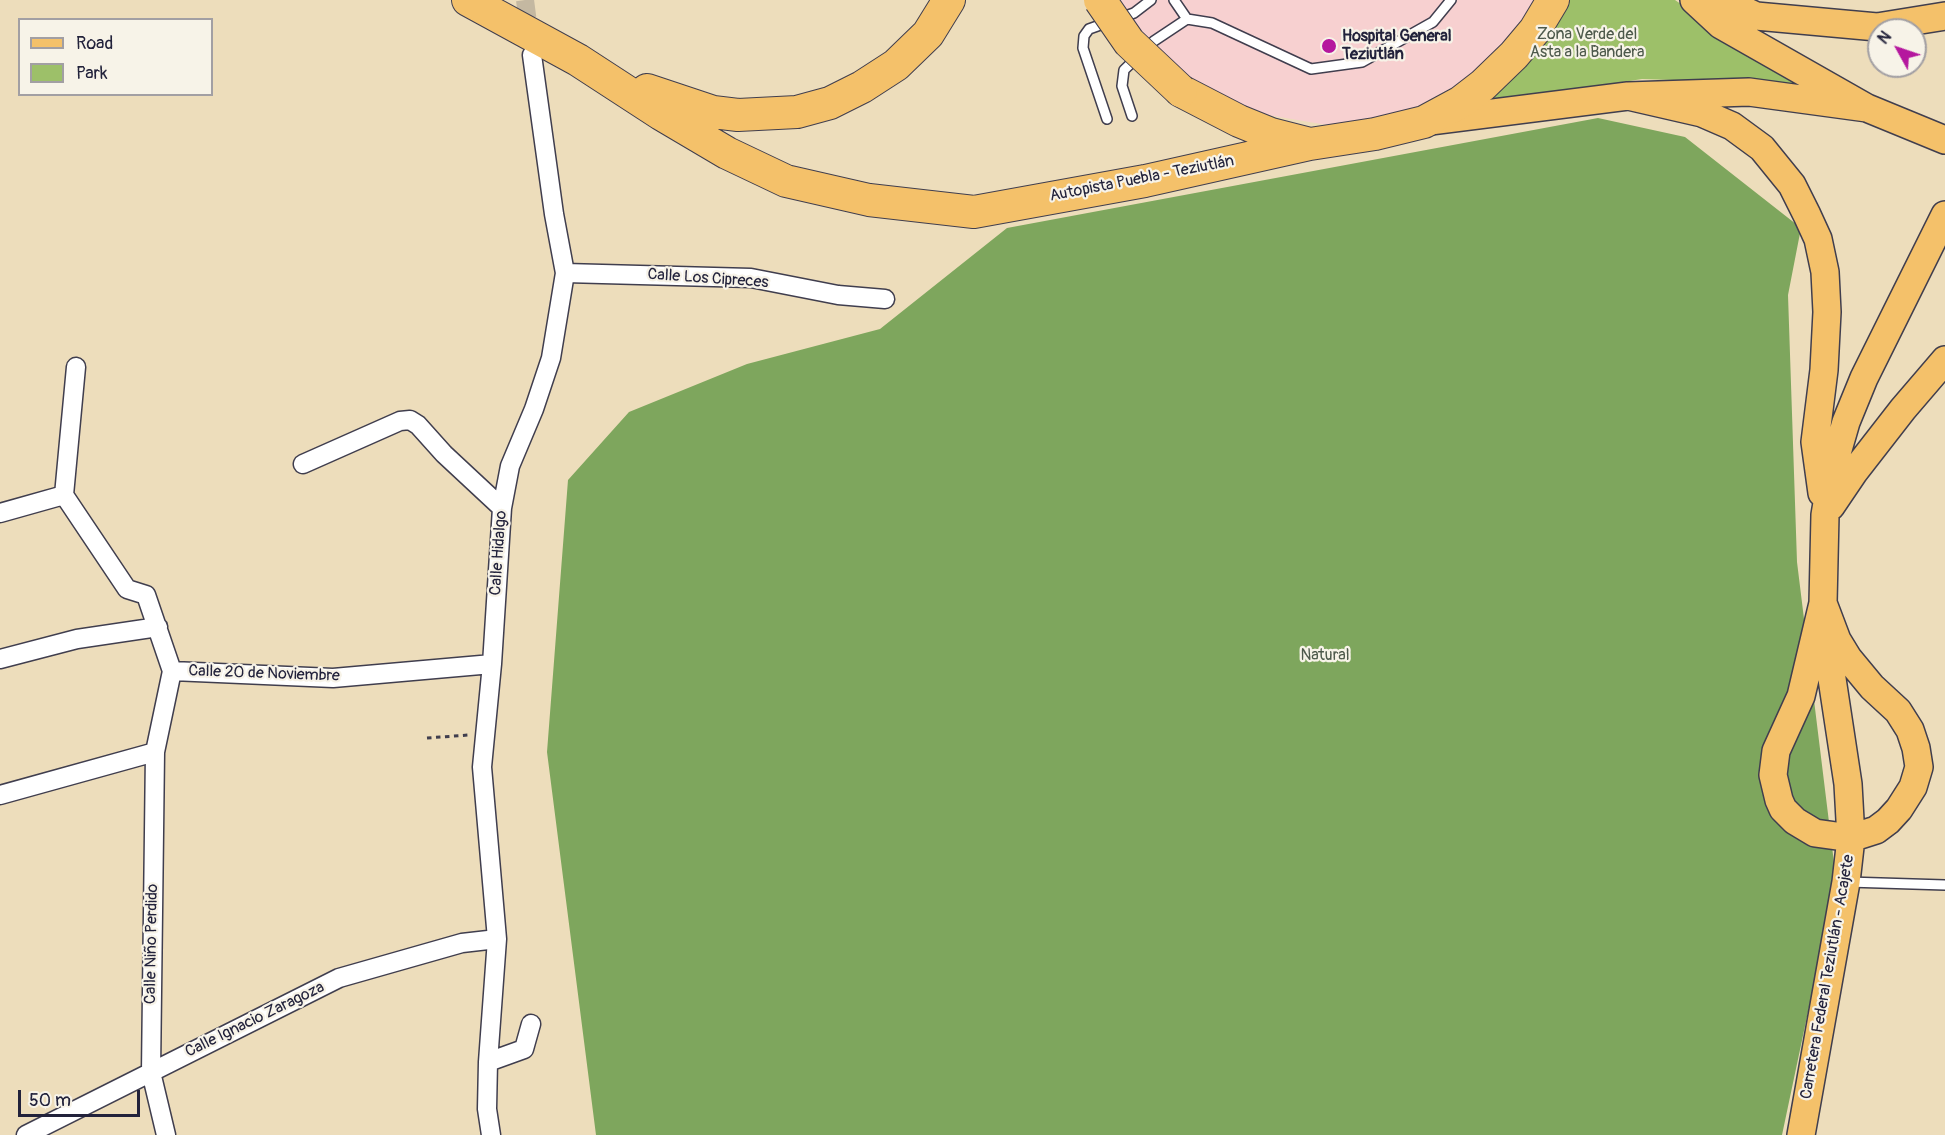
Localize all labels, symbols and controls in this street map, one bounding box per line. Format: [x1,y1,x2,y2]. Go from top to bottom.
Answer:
legend [18,18,213,96]
north arrow [1867,18,1927,78]
park label: Zona Verde del Asta a la Bandera [1530,25,1644,63]
place label: Hospital General Teziutlán [1342,27,1452,65]
text: N [1874,27,1896,48]
text: Road [76,32,113,55]
marker: Hospital General Teziutlán [1320,37,1338,55]
text: Park [76,62,108,85]
street label: Autopista Puebla - Teziutlán [1048,152,1236,206]
street label: Calle Los Cipreces [647,265,769,293]
street label: Calle Hidalgo [486,510,512,596]
park label: Natural [1300,646,1350,666]
street label: Calle 20 de Noviembre [188,662,340,686]
street label: Carretera Federal Teziutlán - Acajete [1797,853,1859,1101]
street label: Calle Niño Perdido [141,884,163,1004]
street label: Calle Ignacio Zaragoza [182,978,328,1062]
scale bar [21,1078,142,1116]
text: 50 m [29,1089,71,1112]

